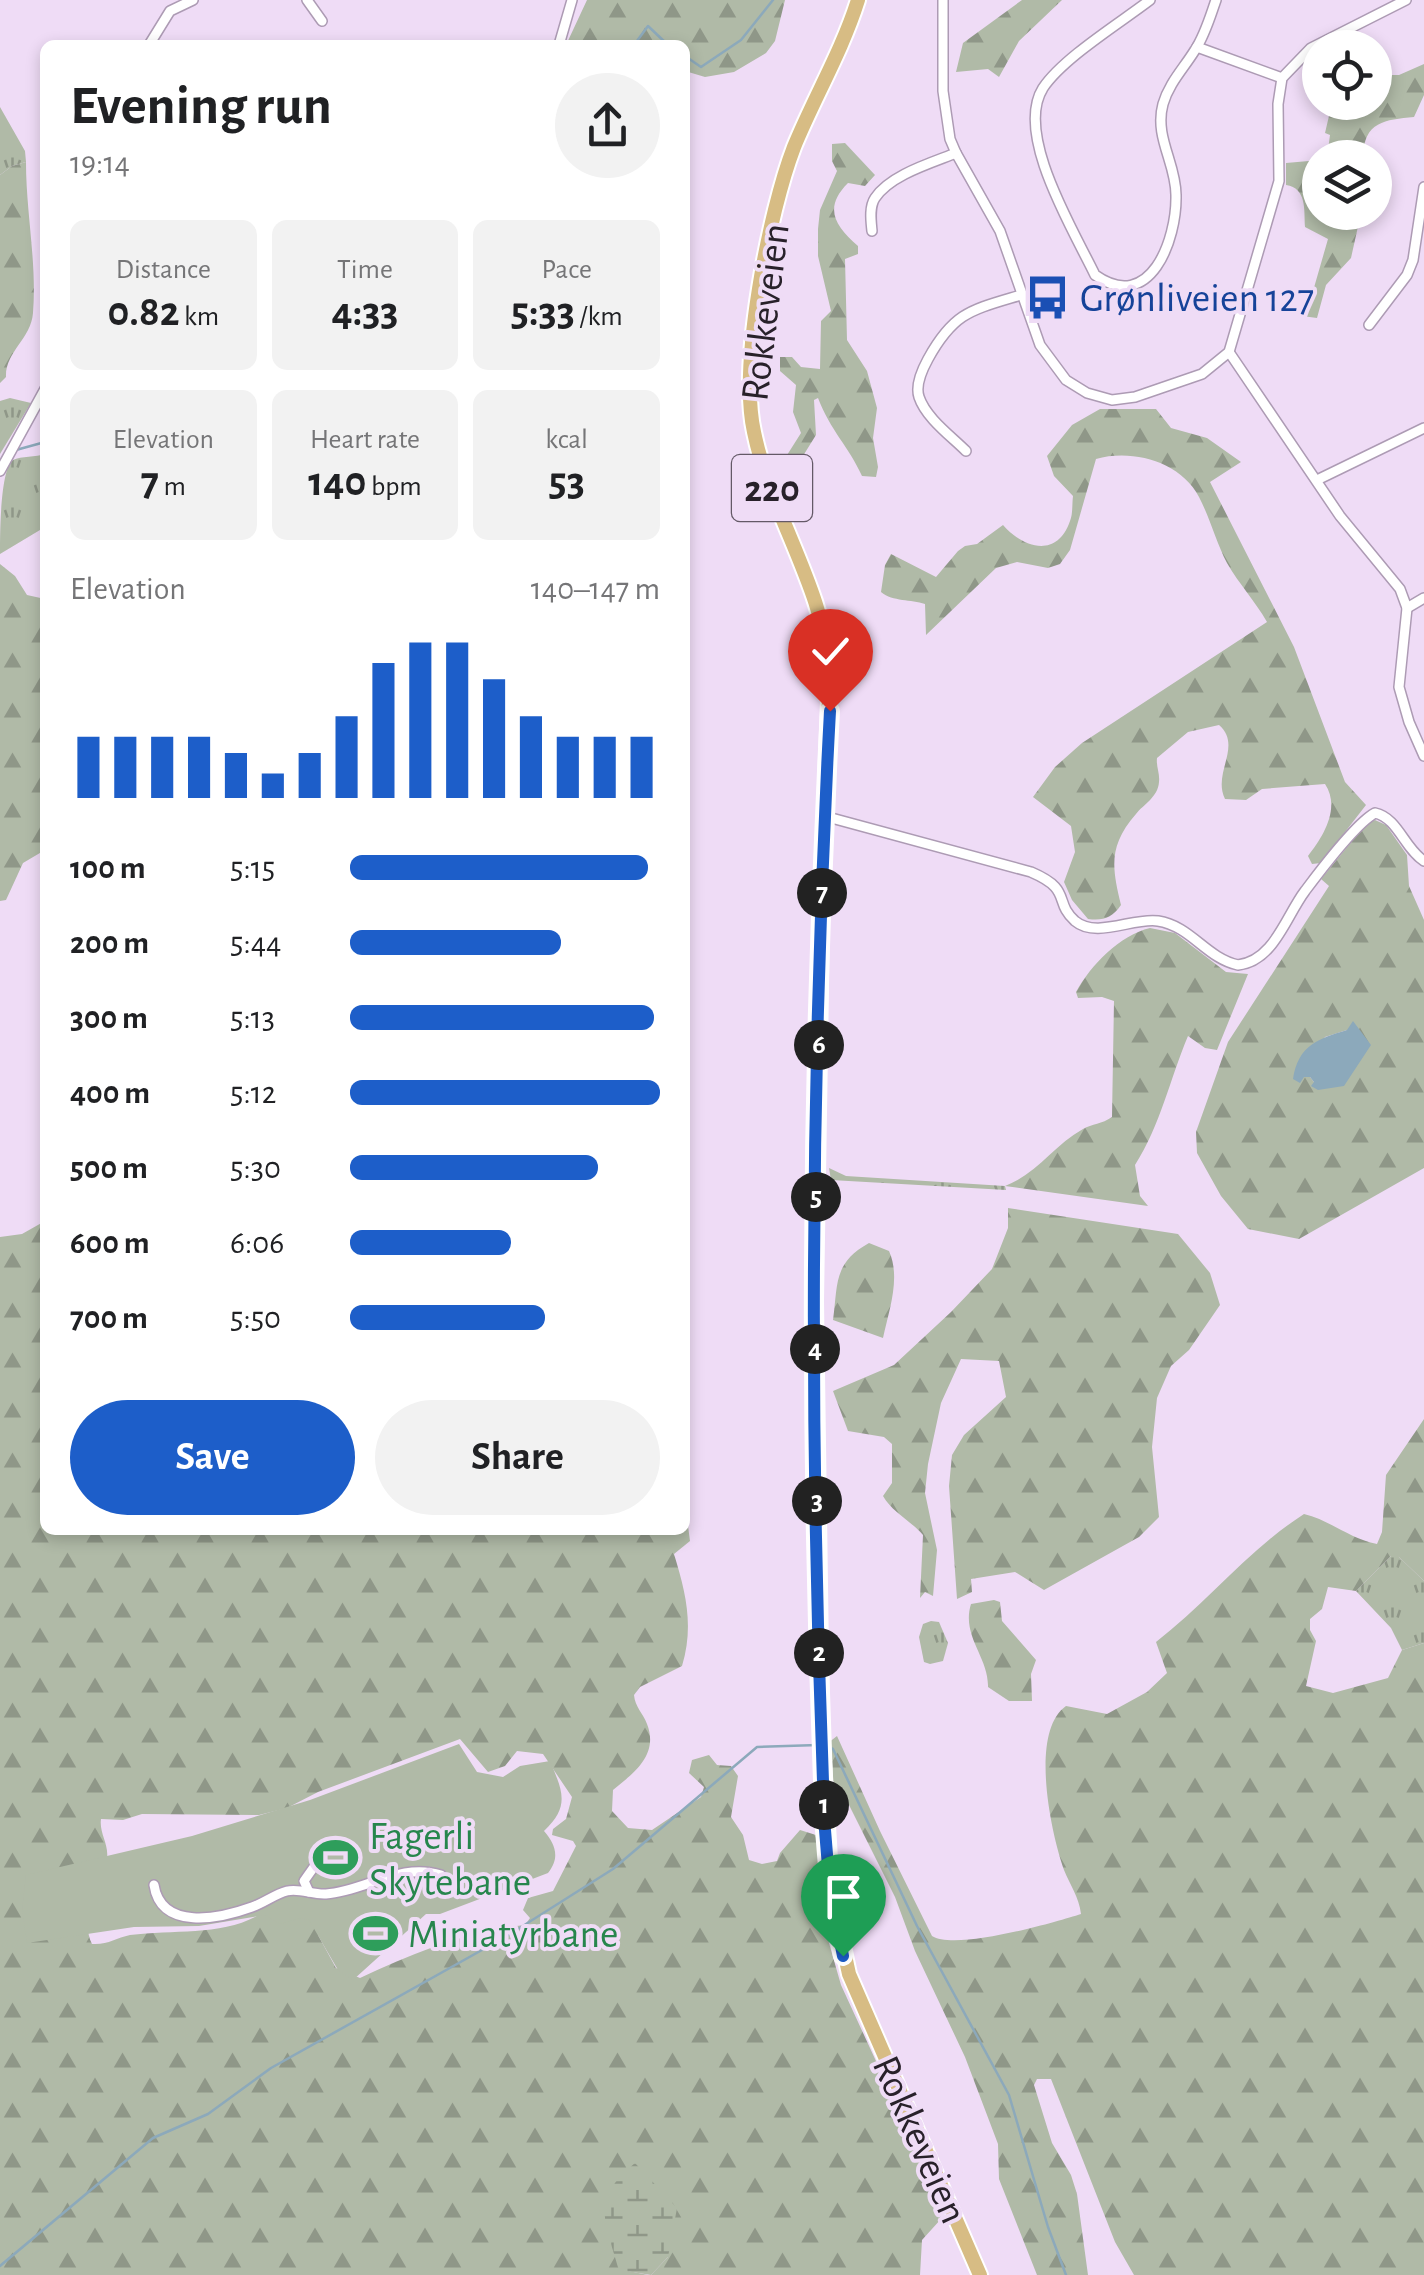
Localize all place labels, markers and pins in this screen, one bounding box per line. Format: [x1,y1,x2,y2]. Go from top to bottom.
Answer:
bus stop icon: Grønliveien 127 [1023,273,1071,321]
place label: Grønliveien 127 [1080,279,1314,319]
pin [788,609,873,712]
pin: 7 [797,868,847,918]
pin: 6 [794,1020,844,1070]
pin: 5 [791,1172,841,1222]
pin: 4 [790,1324,840,1374]
pin: 3 [792,1476,842,1526]
pin: 2 [794,1628,844,1678]
pin: 1 [799,1780,849,1830]
place label: Fagerli Skytebane [369,1817,531,1903]
sports icon: Fagerli Skytebane [312,1834,360,1882]
pin [801,1854,886,1957]
sports icon: Miniatyrbane [351,1909,399,1957]
place label: Miniatyrbane [408,1915,619,1955]

